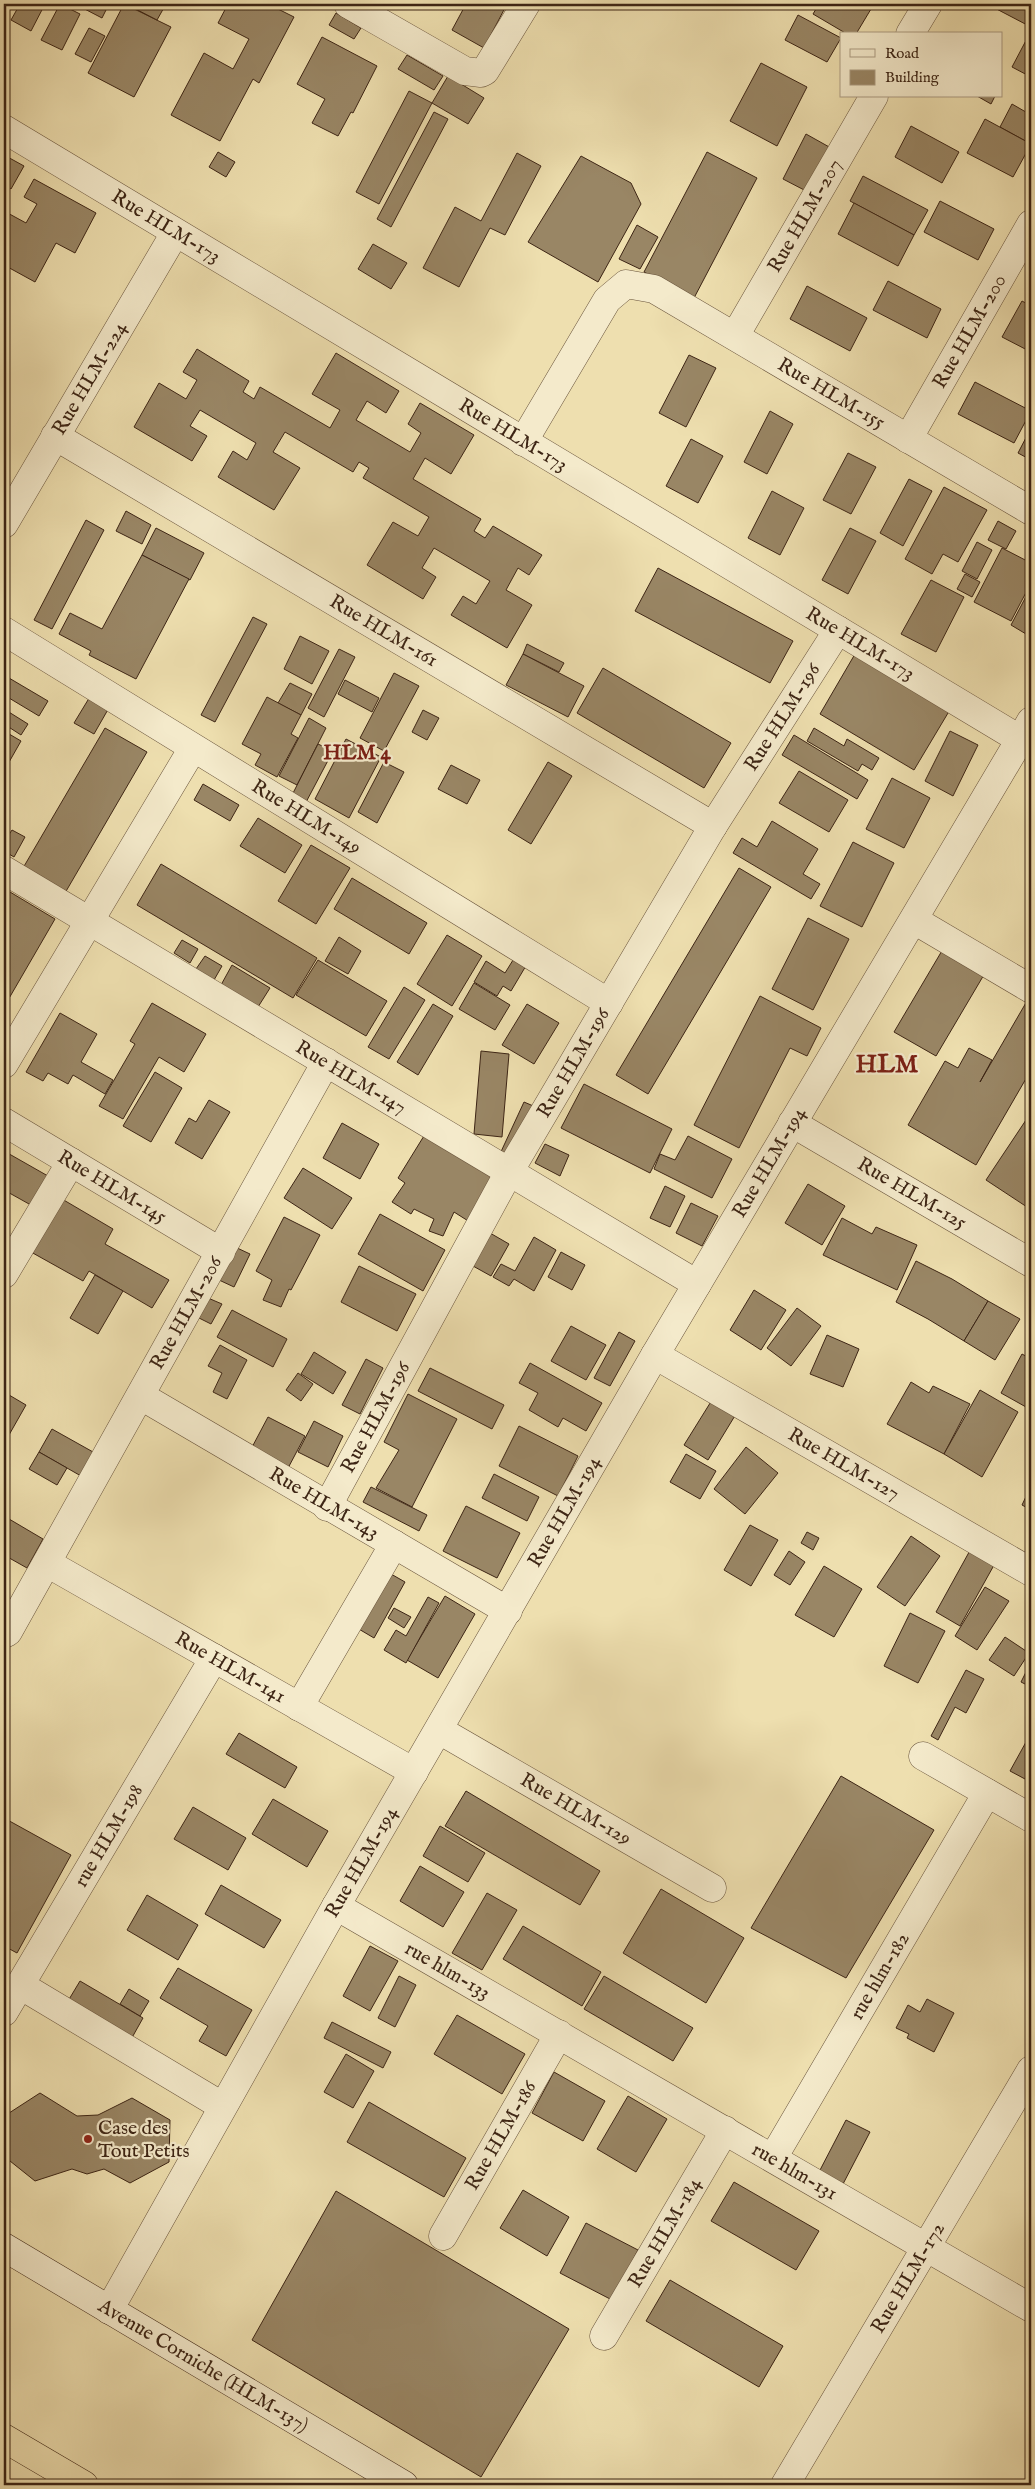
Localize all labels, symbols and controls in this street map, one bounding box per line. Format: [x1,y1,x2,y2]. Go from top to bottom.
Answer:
legend [840,32,1002,98]
text: Road [885,44,920,63]
text: Building [885,68,940,87]
street label: Rue HLM-207 [762,154,847,277]
street label: Rue HLM-173 [107,184,225,269]
street label: Rue HLM-200 [927,270,1012,393]
street label: Rue HLM-224 [47,317,133,439]
street label: Rue HLM-155 [773,352,890,435]
street label: Rue HLM-173 [454,393,572,477]
street label: Rue HLM-161 [325,589,442,673]
street label: Rue HLM-173 [801,601,919,686]
street label: Rue HLM-196 [739,658,826,776]
district label: HLM 4 [323,740,392,767]
street label: Rue HLM-149 [247,774,366,860]
street label: Rue HLM-196 [531,1003,616,1122]
street label: Rue HLM-147 [291,1035,411,1120]
district label: HLM [856,1049,919,1081]
street label: Rue HLM-194 [727,1102,812,1222]
street label: Rue HLM-145 [53,1144,171,1229]
street label: Rue HLM-125 [853,1151,971,1235]
street label: Rue HLM-206 [144,1251,228,1374]
street label: Rue HLM-196 [335,1357,416,1477]
street label: Rue HLM-127 [784,1422,904,1506]
street label: Rue HLM-194 [522,1451,606,1572]
street label: Rue HLM-143 [264,1461,383,1545]
street label: Rue HLM-141 [171,1626,290,1709]
street label: Rue HLM-129 [516,1767,636,1851]
street label: rue HLM-198 [69,1780,149,1891]
street label: Rue HLM-194 [319,1802,403,1922]
street label: rue hlm-182 [844,1928,915,2024]
street label: rue hlm-133 [400,1936,495,2005]
street label: Rue HLM-186 [459,2076,542,2195]
place label: Case des Tout Petits [98,2116,190,2164]
marker: Case des Tout Petits [82,2133,94,2145]
street label: rue hlm-131 [748,2137,842,2206]
street label: Rue HLM-184 [623,2173,707,2292]
street label: Rue HLM-172 [865,2218,950,2338]
street label: Avenue Corniche (HLM-137) [93,2293,313,2438]

